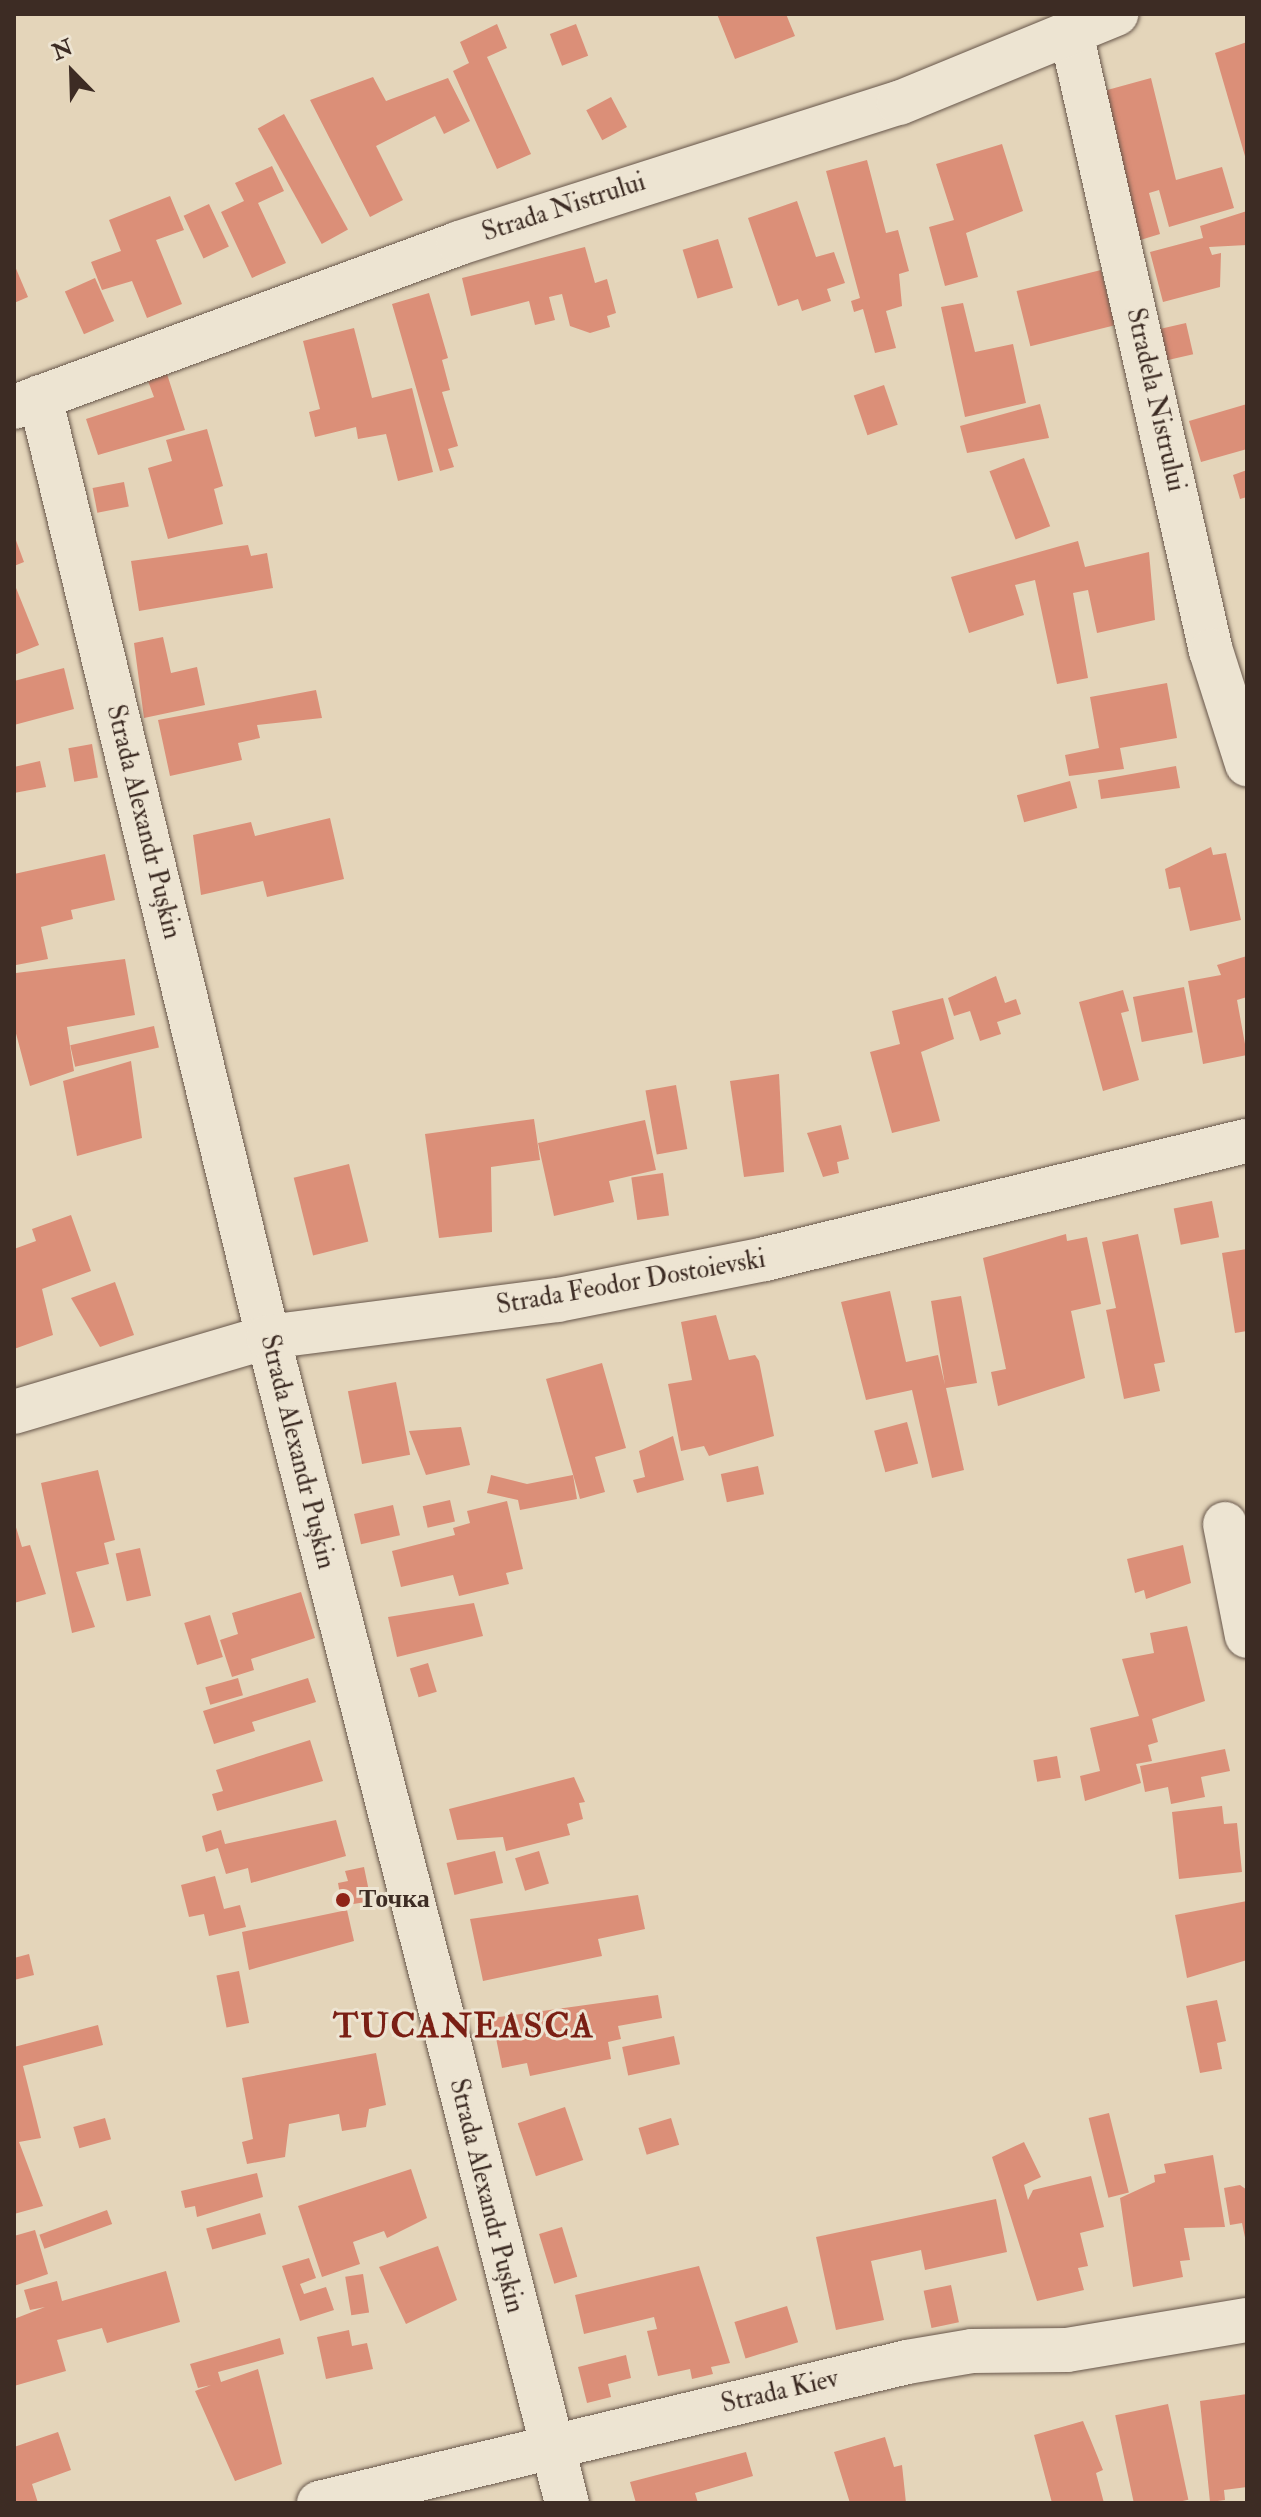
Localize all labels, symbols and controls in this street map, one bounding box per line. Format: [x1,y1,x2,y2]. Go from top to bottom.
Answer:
north arrow [32,32,112,112]
text: N [48,33,77,67]
street label: Strada Nistrului [479,167,649,249]
street label: Stradela Nistrului [1119,305,1191,495]
street label: Strada Alexandr Pușkin [99,702,187,942]
street label: Strada Feodor Dostoievski [494,1244,768,1322]
street label: Strada Alexandr Pușkin [253,1332,341,1572]
place label: Точка [359,1884,430,1916]
marker: Точка [334,1891,352,1909]
district label: TUCANEASCA [333,2007,595,2047]
street label: Strada Alexandr Pușkin [442,2076,530,2316]
street label: Strada Kiev [718,2363,842,2421]

